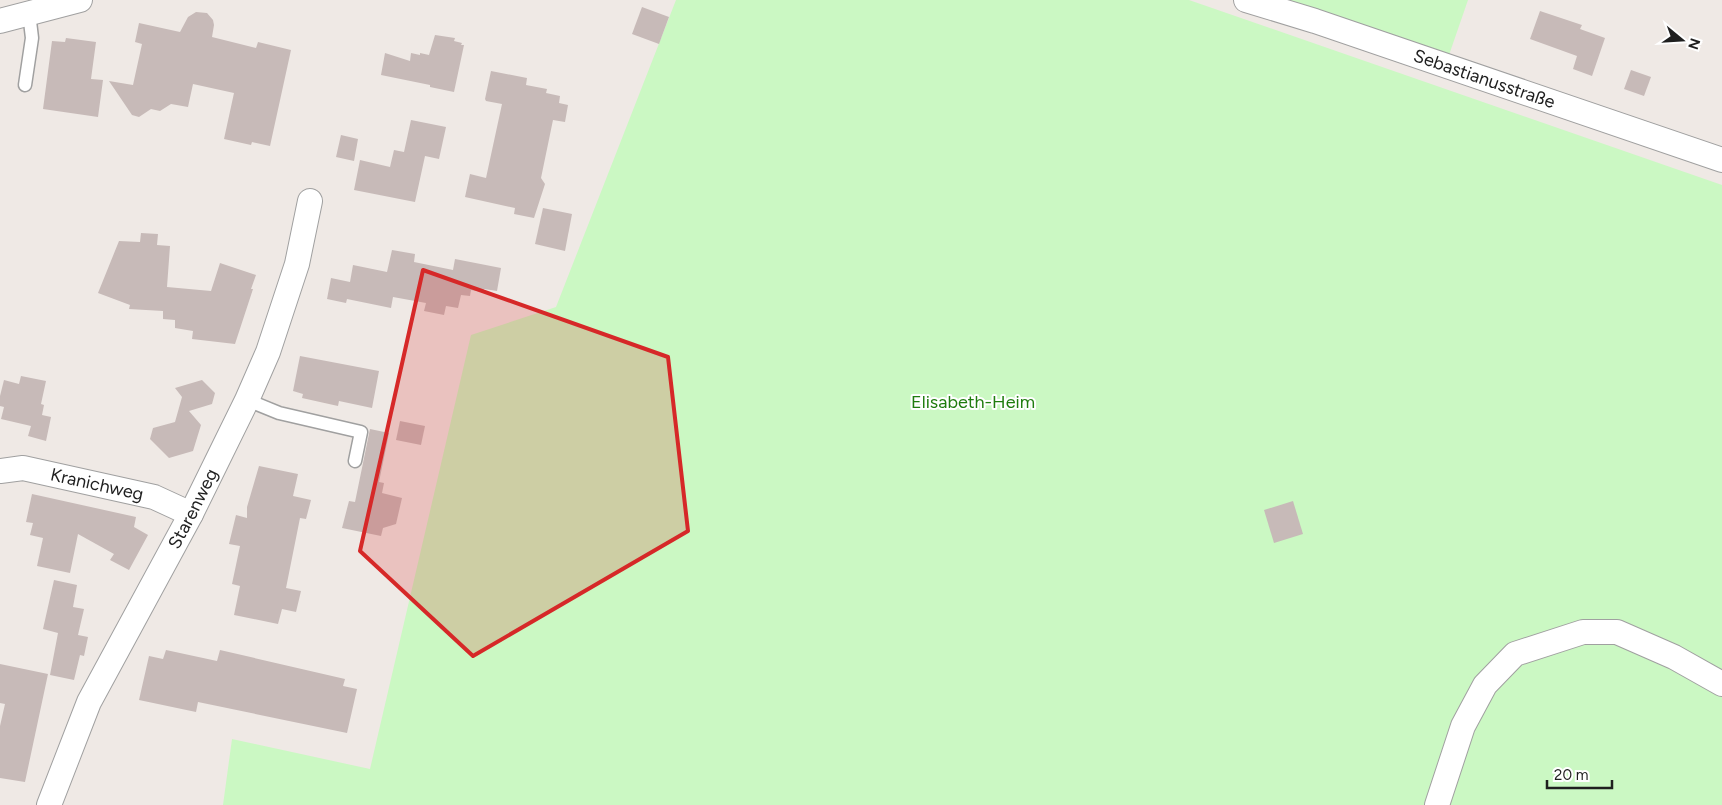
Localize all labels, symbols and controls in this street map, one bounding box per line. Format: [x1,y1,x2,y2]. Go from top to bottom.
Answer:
north arrow [1657,15,1707,65]
text: N [1684,36,1704,52]
street label: Sebastianusstraße [1411,44,1558,113]
park label: Elisabeth-Heim [911,391,1035,413]
street label: Kranichweg [49,463,146,505]
street label: Starenweg [163,465,223,553]
scale bar [1547,758,1612,790]
text: 20 m [1554,766,1588,784]

